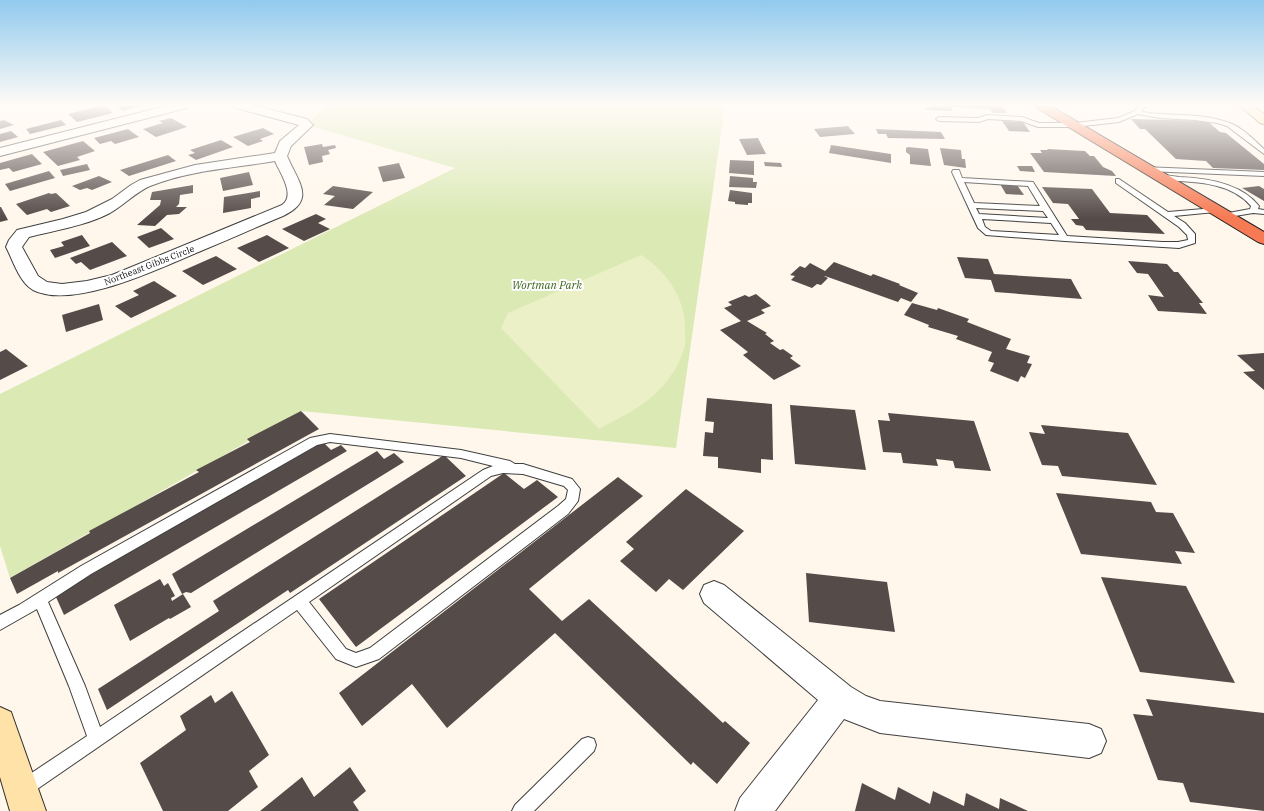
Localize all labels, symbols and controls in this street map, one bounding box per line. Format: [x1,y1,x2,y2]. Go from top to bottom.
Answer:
street label: Northeast Gibbs Circle [102,243,196,287]
park label: Wortman Park [512,278,582,292]

